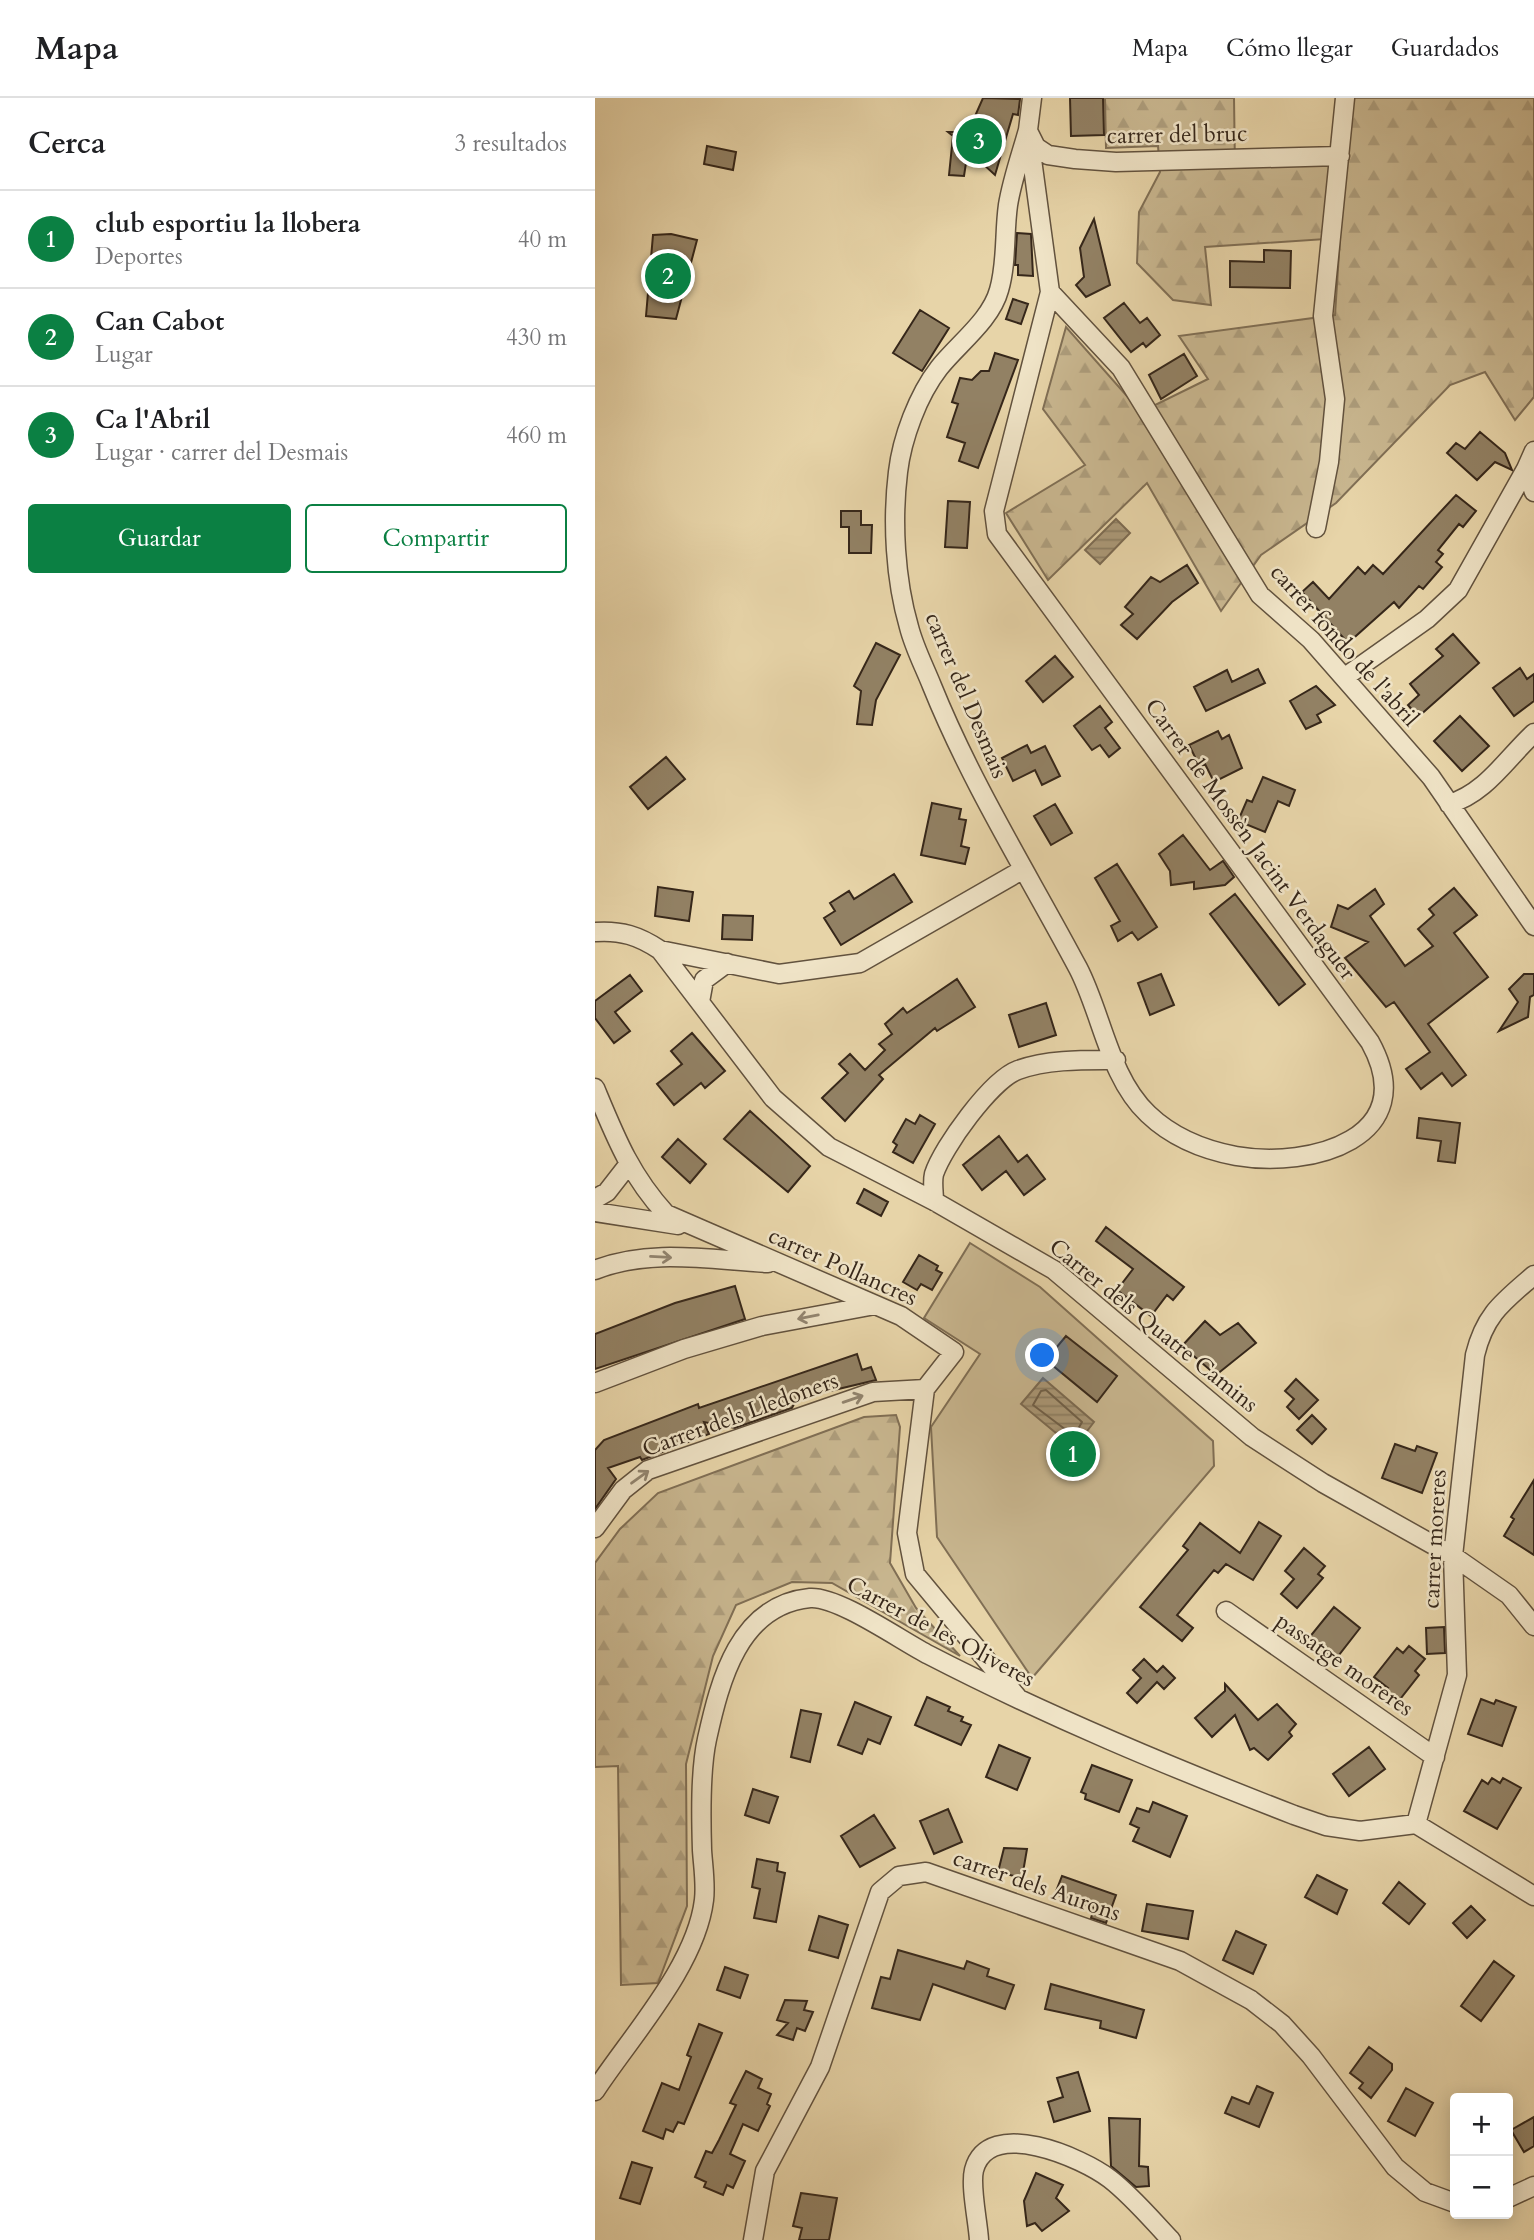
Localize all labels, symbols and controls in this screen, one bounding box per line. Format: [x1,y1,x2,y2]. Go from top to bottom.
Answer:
text: Mapa [35,26,119,71]
text: Mapa [1132,32,1188,65]
text: Cómo llegar [1226,32,1353,65]
text: Guardados [1391,32,1499,65]
pin: 3 [956,115,1002,167]
street label: carrer del bruc [1106,118,1248,151]
text: Cerca [28,123,106,164]
text: 3 resultados [454,128,567,159]
text: club esportiu la llobera [95,206,361,241]
text: 1 [45,224,57,255]
text: 40 m [518,224,567,255]
text: Deportes [95,241,183,272]
pin: 2 [645,250,691,302]
text: Can Cabot [95,304,224,339]
text: 2 [45,322,57,353]
text: 430 m [506,322,567,353]
text: Lugar [95,339,153,370]
text: Ca l'Abril [95,402,210,437]
text: 3 [45,420,57,451]
text: 460 m [506,420,567,451]
text: Lugar · carrer del Desmais [95,437,348,468]
button: Guardar [28,504,291,573]
button: Compartir [305,504,567,573]
street label: carrer fondo de l'abril [1263,557,1426,733]
street label: carrer del Desmais [918,608,1015,783]
street label: Carrer de Mossèn Jacint Verdaguer [1138,692,1364,987]
street label: carrer Pollancres [763,1220,922,1313]
street label: Carrer dels Quatre Camins [1043,1231,1265,1419]
one-way arrow [650,1251,672,1264]
one-way arrow [797,1311,820,1324]
your location [1025,1338,1059,1372]
street label: Carrer dels Lledoners [638,1365,842,1464]
one-way arrow [841,1392,863,1404]
pin: 1 [1050,1428,1096,1480]
street label: carrer moreres [1415,1469,1454,1609]
one-way arrow [630,1470,649,1484]
street label: Carrer de les Oliveres [841,1569,1040,1694]
street label: passatge moreres [1270,1605,1420,1723]
street label: carrer dels Aurons [949,1842,1125,1929]
map controls [1450,2093,1513,2219]
button: + [1450,2093,1513,2156]
button: − [1450,2156,1513,2219]

